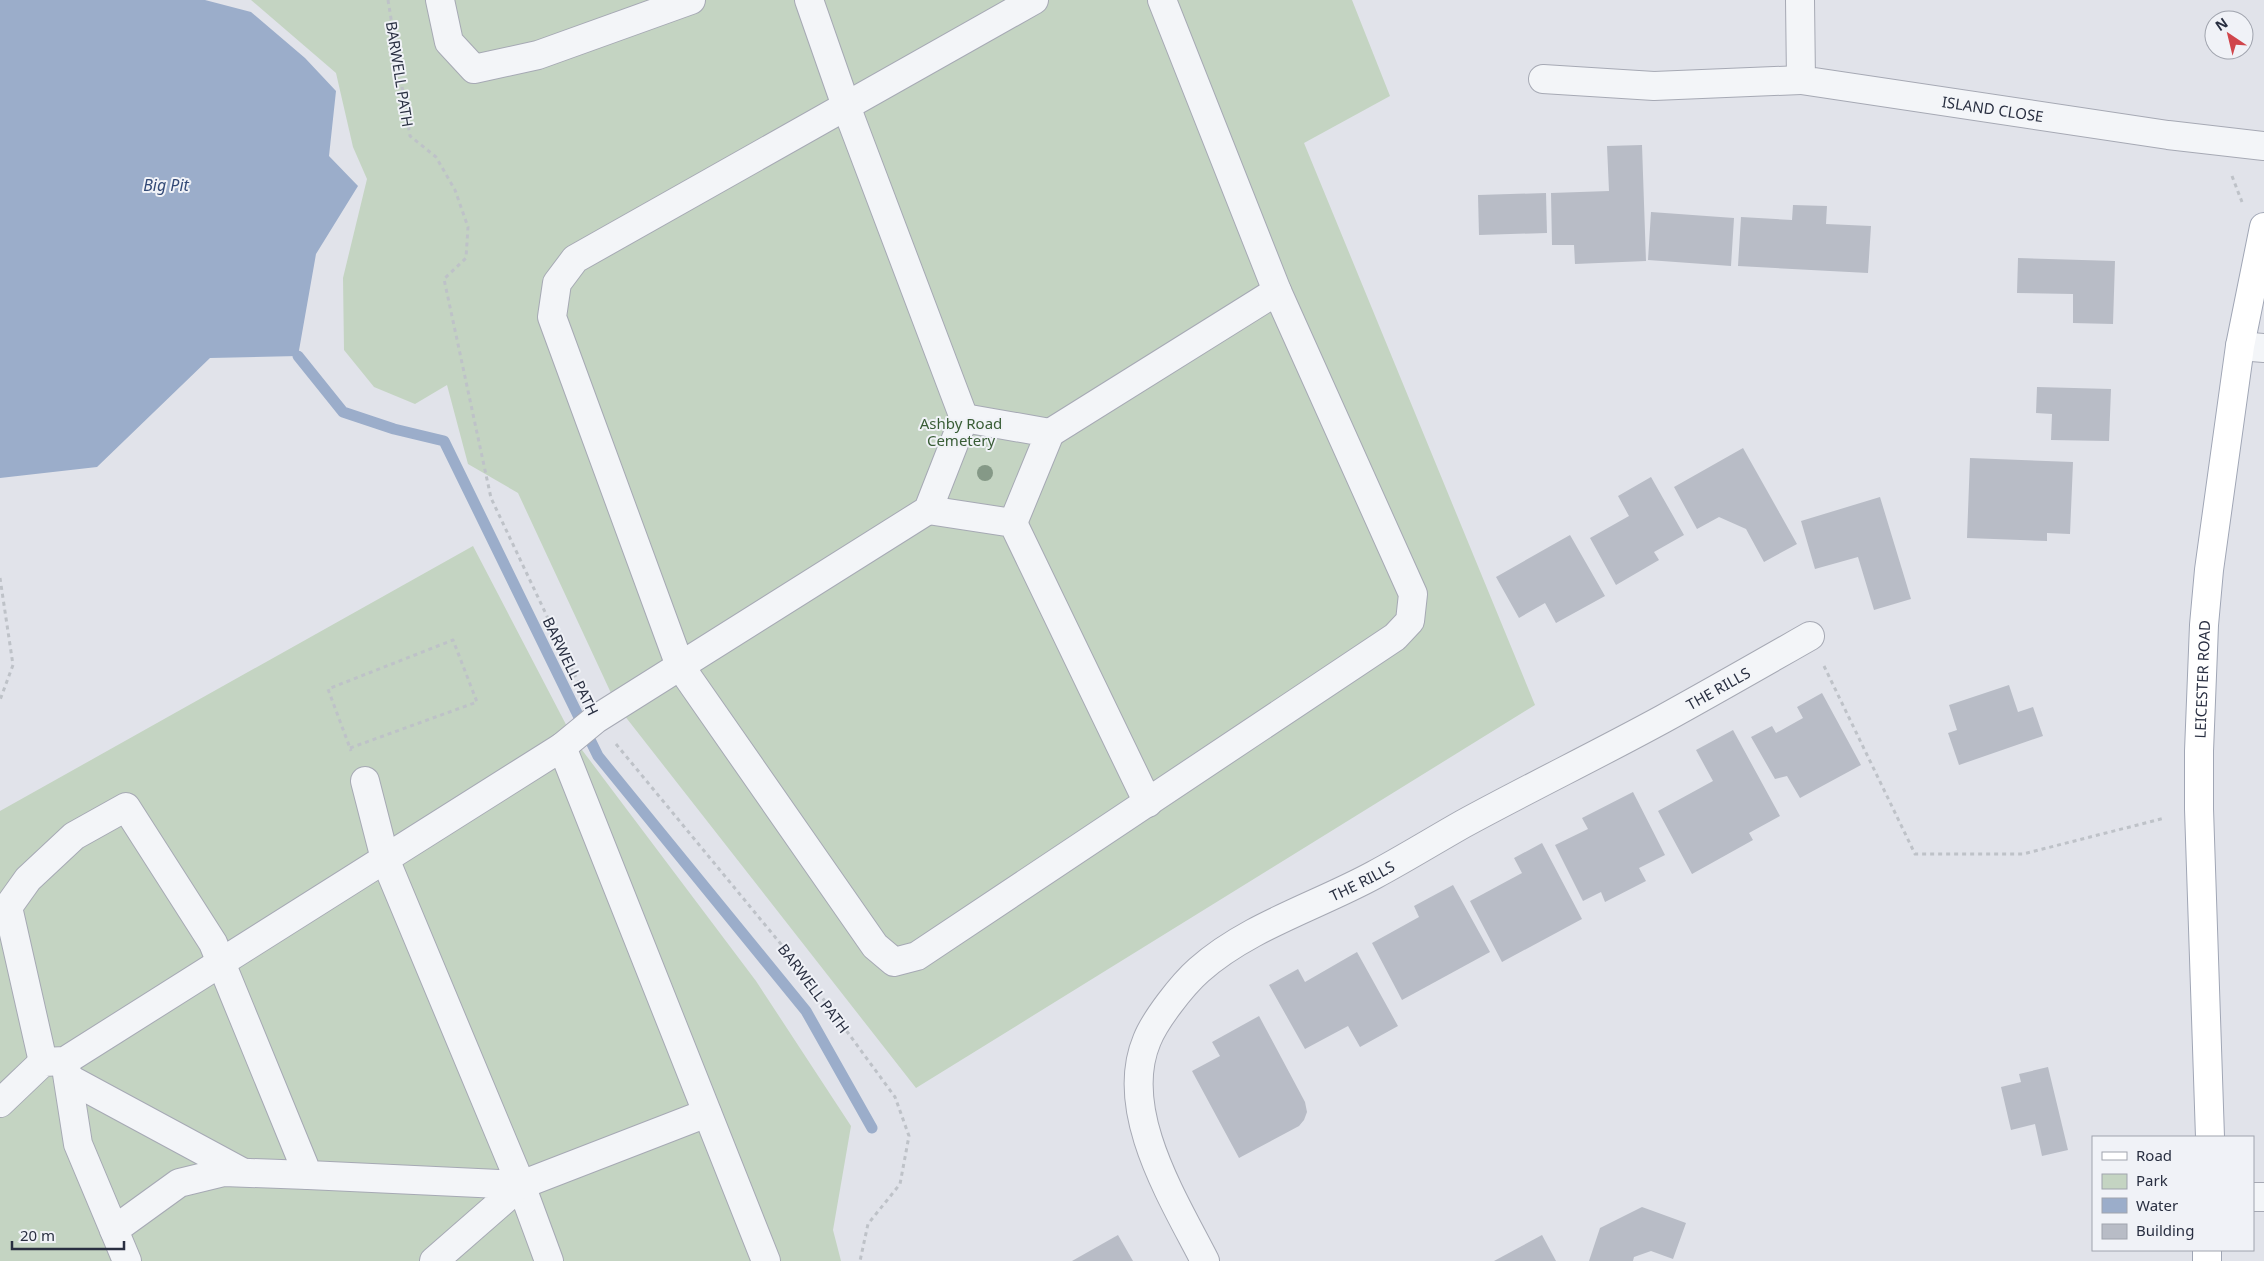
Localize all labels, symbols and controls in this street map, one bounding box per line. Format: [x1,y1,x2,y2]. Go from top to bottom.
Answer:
north arrow [2204,10,2254,60]
text: N [2211,13,2231,35]
street label: BARWELL PATH [382,20,418,128]
street label: ISLAND CLOSE [1941,91,2045,126]
water label: Big Pit [143,174,190,196]
park label: Ashby Road Cemetery [920,413,1002,450]
street label: BARWELL PATH [539,614,603,718]
street label: LEICESTER ROAD [2190,620,2214,739]
street label: THE RILLS [1683,662,1754,714]
street label: THE RILLS [1326,856,1398,905]
street label: BARWELL PATH [774,939,854,1037]
legend [2092,1136,2254,1251]
text: Road [2136,1145,2172,1165]
text: Park [2136,1170,2168,1190]
text: Water [2136,1195,2178,1215]
scale bar [12,1218,125,1250]
text: Building [2136,1220,2194,1240]
text: 20 m [20,1225,55,1245]

